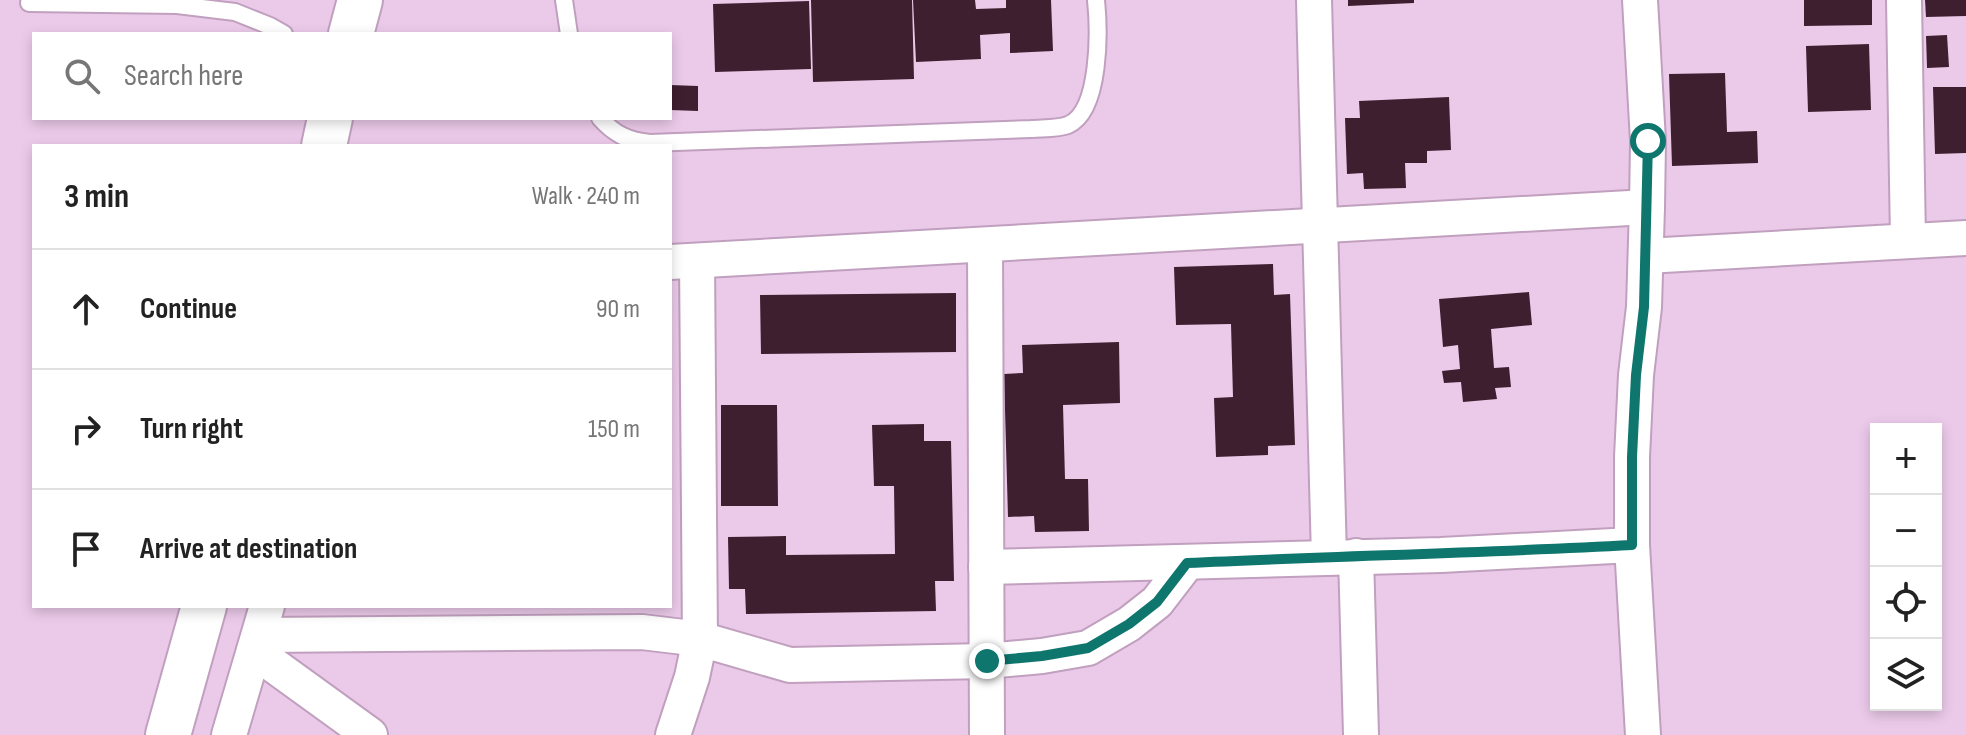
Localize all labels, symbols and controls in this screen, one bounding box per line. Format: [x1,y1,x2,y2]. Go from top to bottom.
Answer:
search box [32,32,672,120]
icon: search [60,54,104,98]
text: Search here [124,58,243,94]
route start [1630,123,1666,159]
text: 3 min [64,176,129,217]
text: Walk · 240 m [532,181,640,212]
icon: ahead [64,287,108,331]
text: Continue [140,291,237,327]
text: 90 m [596,294,640,325]
icon: right [64,407,108,451]
text: Turn right [140,411,243,447]
text: 150 m [588,414,640,445]
map controls [1870,423,1942,711]
button: + [1870,423,1942,495]
button: − [1870,495,1942,567]
icon: arrive [64,527,108,571]
text: Arrive at destination [140,531,357,567]
button: locate [1870,567,1942,639]
button: layers [1870,639,1942,711]
route end [969,643,1005,679]

